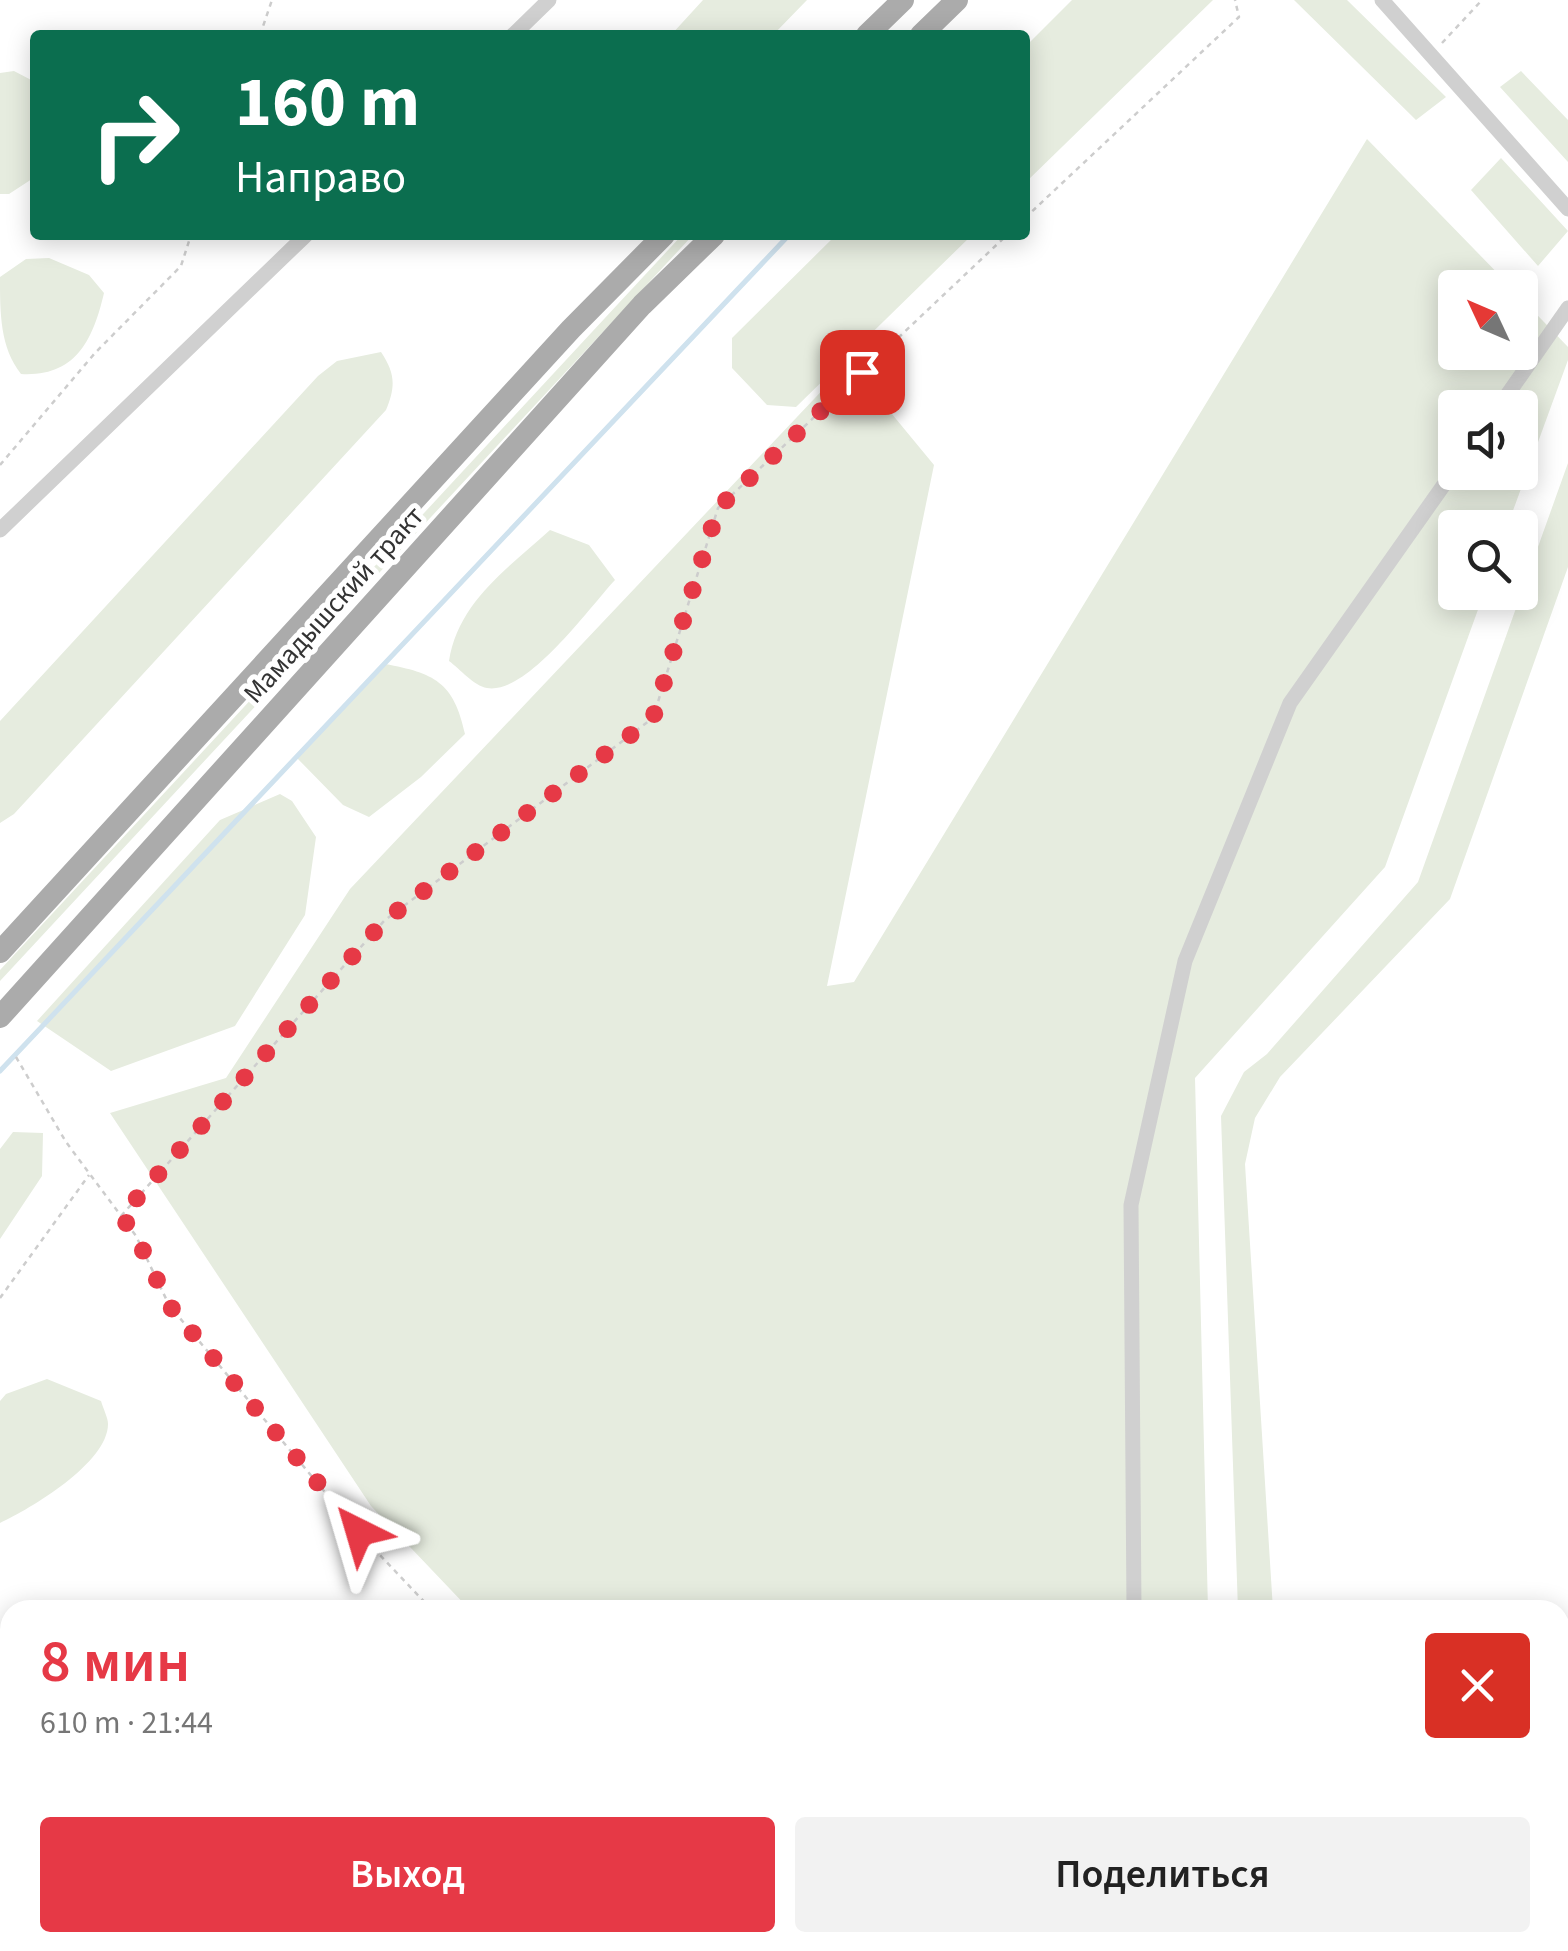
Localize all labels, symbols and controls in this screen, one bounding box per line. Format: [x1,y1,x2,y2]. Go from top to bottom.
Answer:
text: 160 m [235,53,420,153]
icon: right [70,70,200,200]
text: Направо [235,146,406,210]
north arrow [1438,270,1538,370]
map controls [1438,270,1538,610]
pin [820,330,905,415]
icon: arrive [835,345,890,400]
button: sound [1438,390,1538,490]
street label: Мамадышский тракт [234,497,433,712]
button: search [1438,510,1538,610]
position arrow [307,1480,411,1584]
text: 8 мин [40,1620,190,1705]
button: close [1425,1633,1530,1738]
text: 610 m · 21:44 [40,1700,213,1746]
button: Выход [40,1817,775,1932]
button: Поделиться [795,1817,1530,1932]

